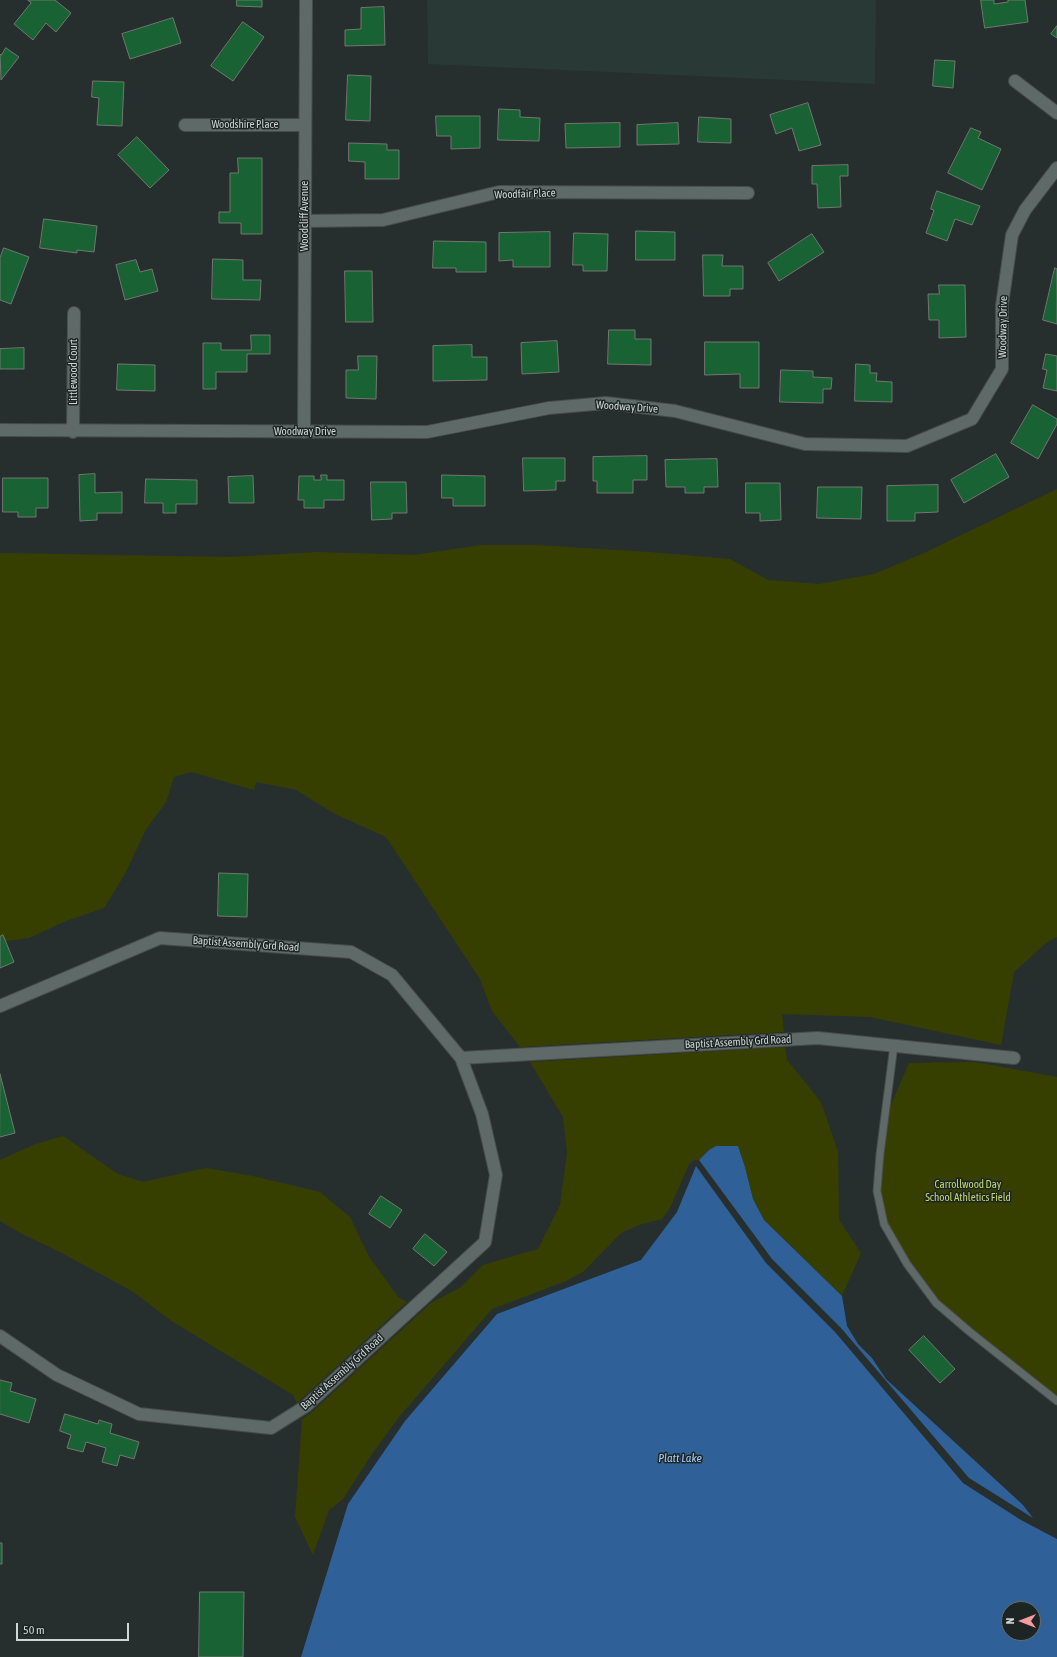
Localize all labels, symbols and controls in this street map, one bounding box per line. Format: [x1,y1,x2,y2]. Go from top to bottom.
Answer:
street label: Woodshire Place [211,118,279,132]
street label: Woodcliff Avenue [298,181,312,251]
street label: Woodfair Place [494,186,556,202]
street label: Woodway Drive [996,296,1010,358]
street label: Littlewood Court [67,339,81,405]
street label: Woodway Drive [596,398,658,416]
street label: Woodway Drive [274,425,336,439]
street label: Baptist Assembly Grd Road [192,934,300,954]
street label: Baptist Assembly Grd Road [684,1033,792,1051]
park label: Carrollwood Day School Athletics Field [925,1178,1011,1204]
street label: Baptist Assembly Grd Road [298,1331,386,1413]
water label: Platt Lake [658,1451,702,1465]
north arrow [1001,1601,1041,1641]
scale bar [18,1615,131,1641]
text: N [1004,1618,1016,1624]
text: 50 m [23,1623,45,1637]

